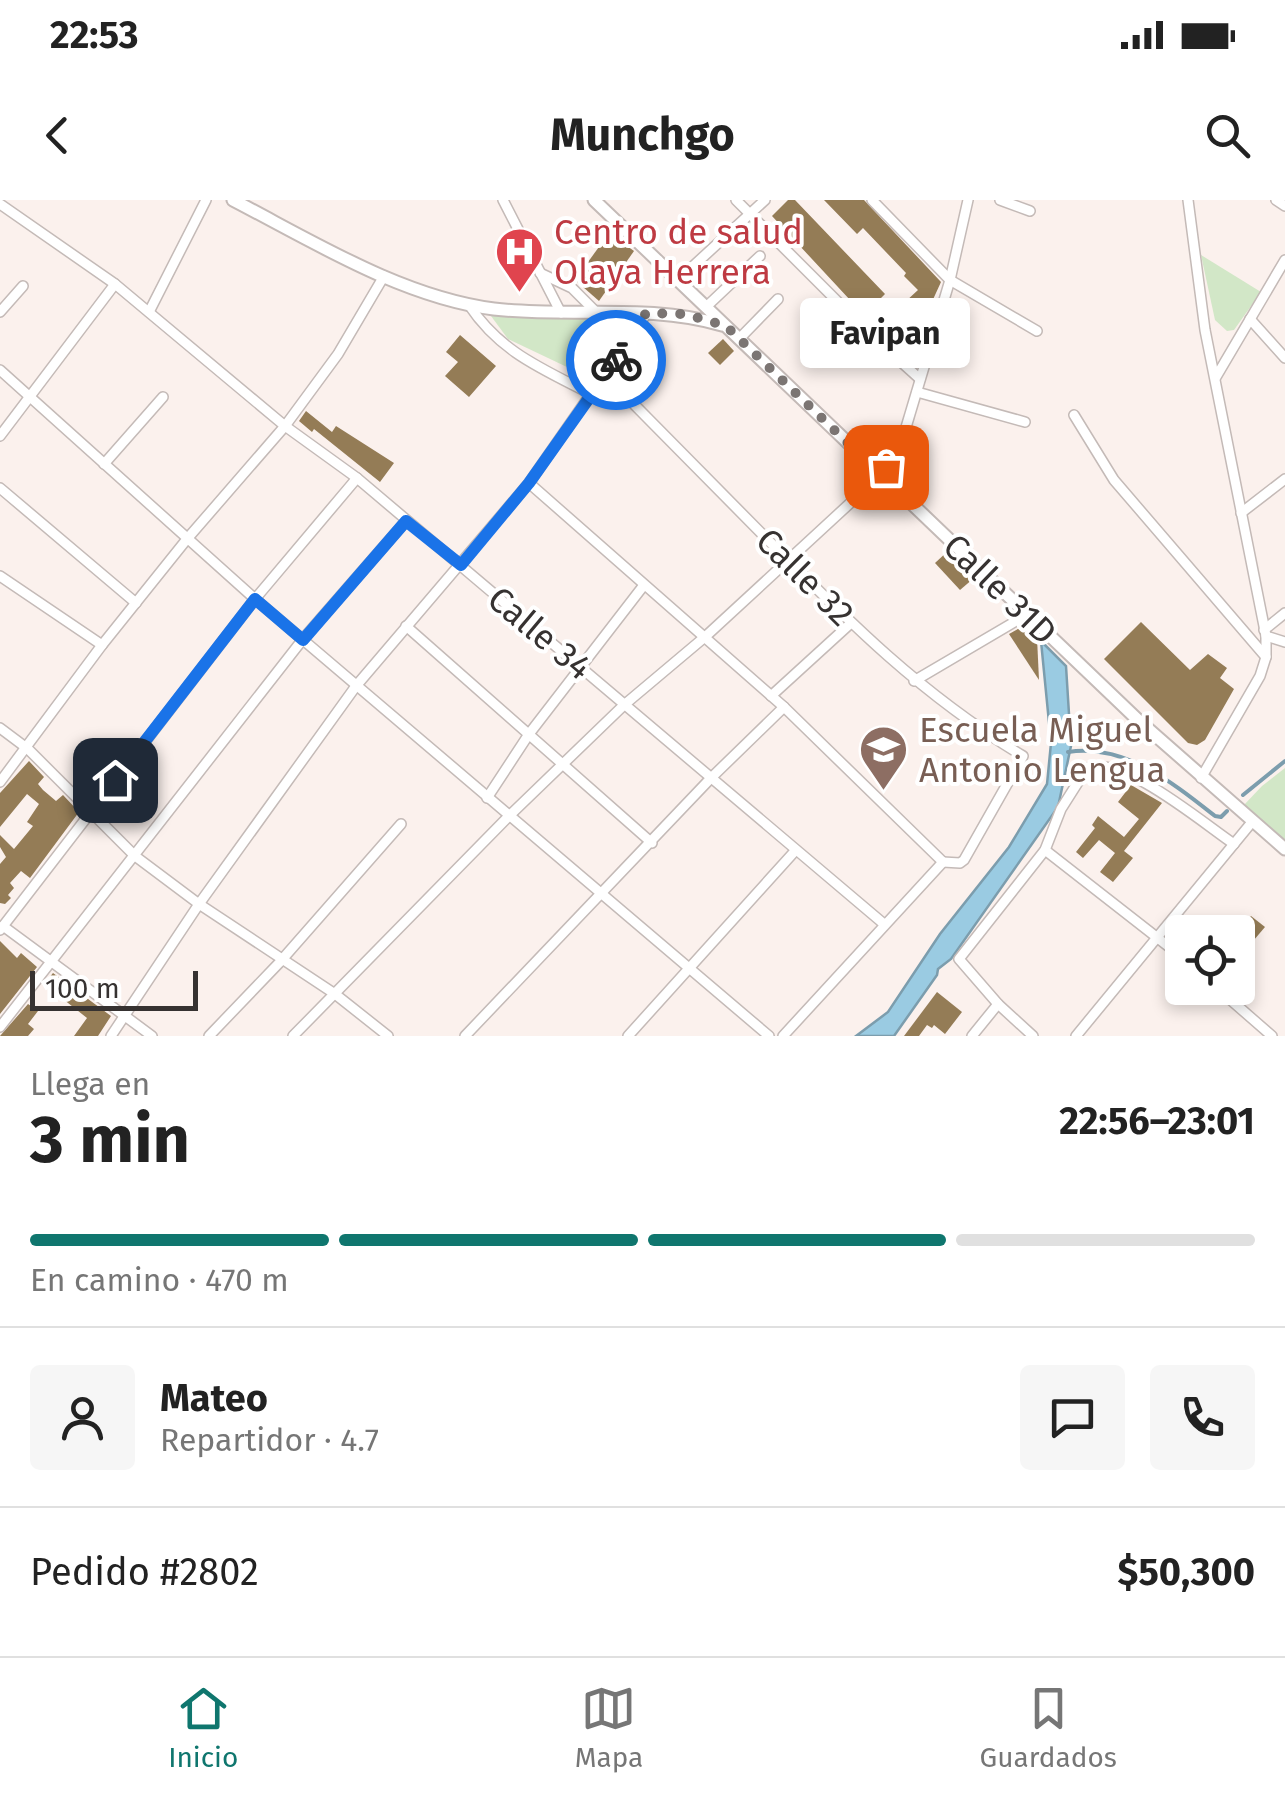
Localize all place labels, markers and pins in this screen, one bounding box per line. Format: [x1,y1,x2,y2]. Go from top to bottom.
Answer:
place label: Centro de salud Olaya Herrera [554,211,803,293]
hospital icon: Centro de salud Olaya Herrera [493,226,545,294]
callout: Favipan [801,297,971,367]
pin [844,425,929,510]
place label: Escuela Miguel Antonio Lengua [919,709,1166,791]
school or university icon: Escuela Miguel Antonio Lengua [858,724,910,792]
pin [73,738,158,823]

